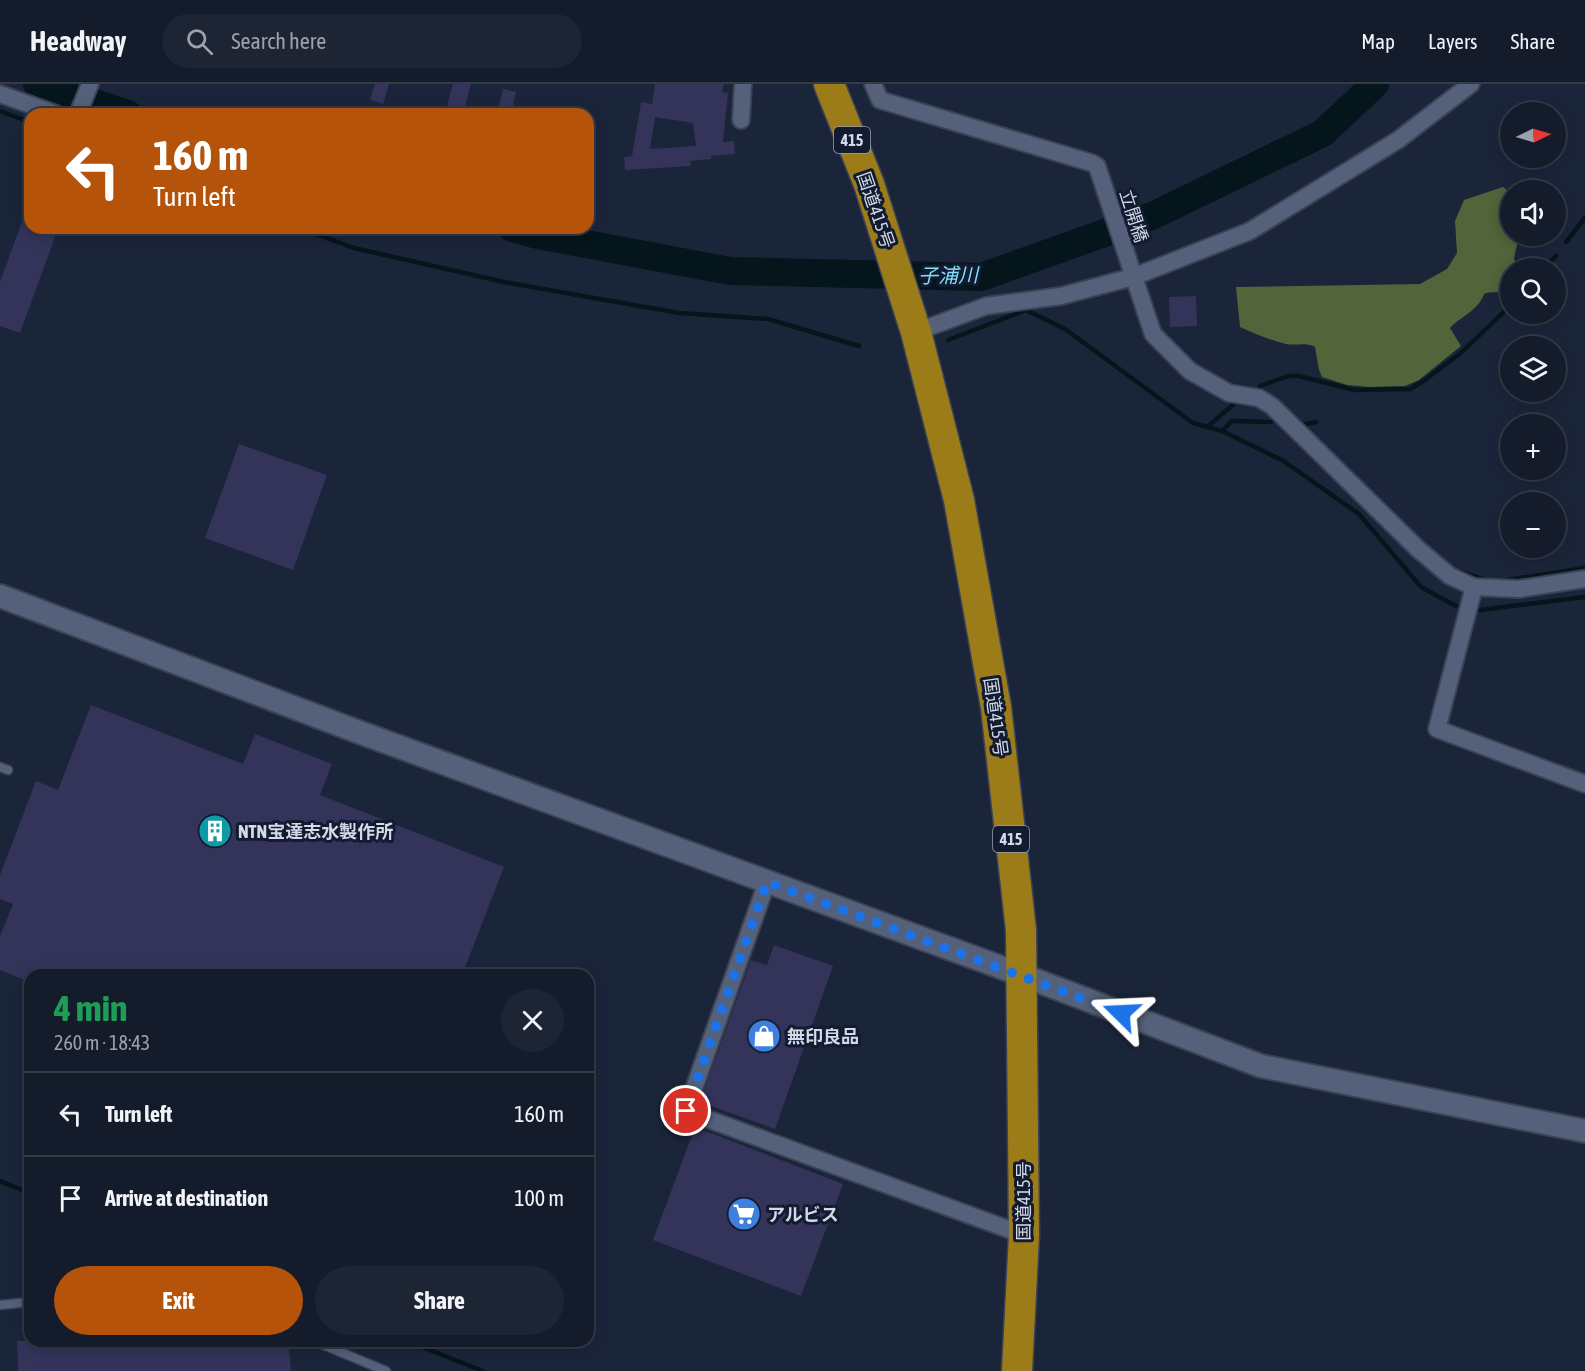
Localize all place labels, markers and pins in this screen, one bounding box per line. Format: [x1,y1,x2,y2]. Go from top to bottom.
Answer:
building icon: NTN宝達志水製作所 [197,813,233,849]
place label: NTN宝達志水製作所 [238,821,393,842]
shop icon: 無印良品 [746,1018,782,1054]
place label: 無印良品 [787,1026,859,1047]
pin [660,1085,711,1136]
supermarket icon: アルビス [726,1196,762,1232]
place label: アルビス [767,1204,839,1225]

